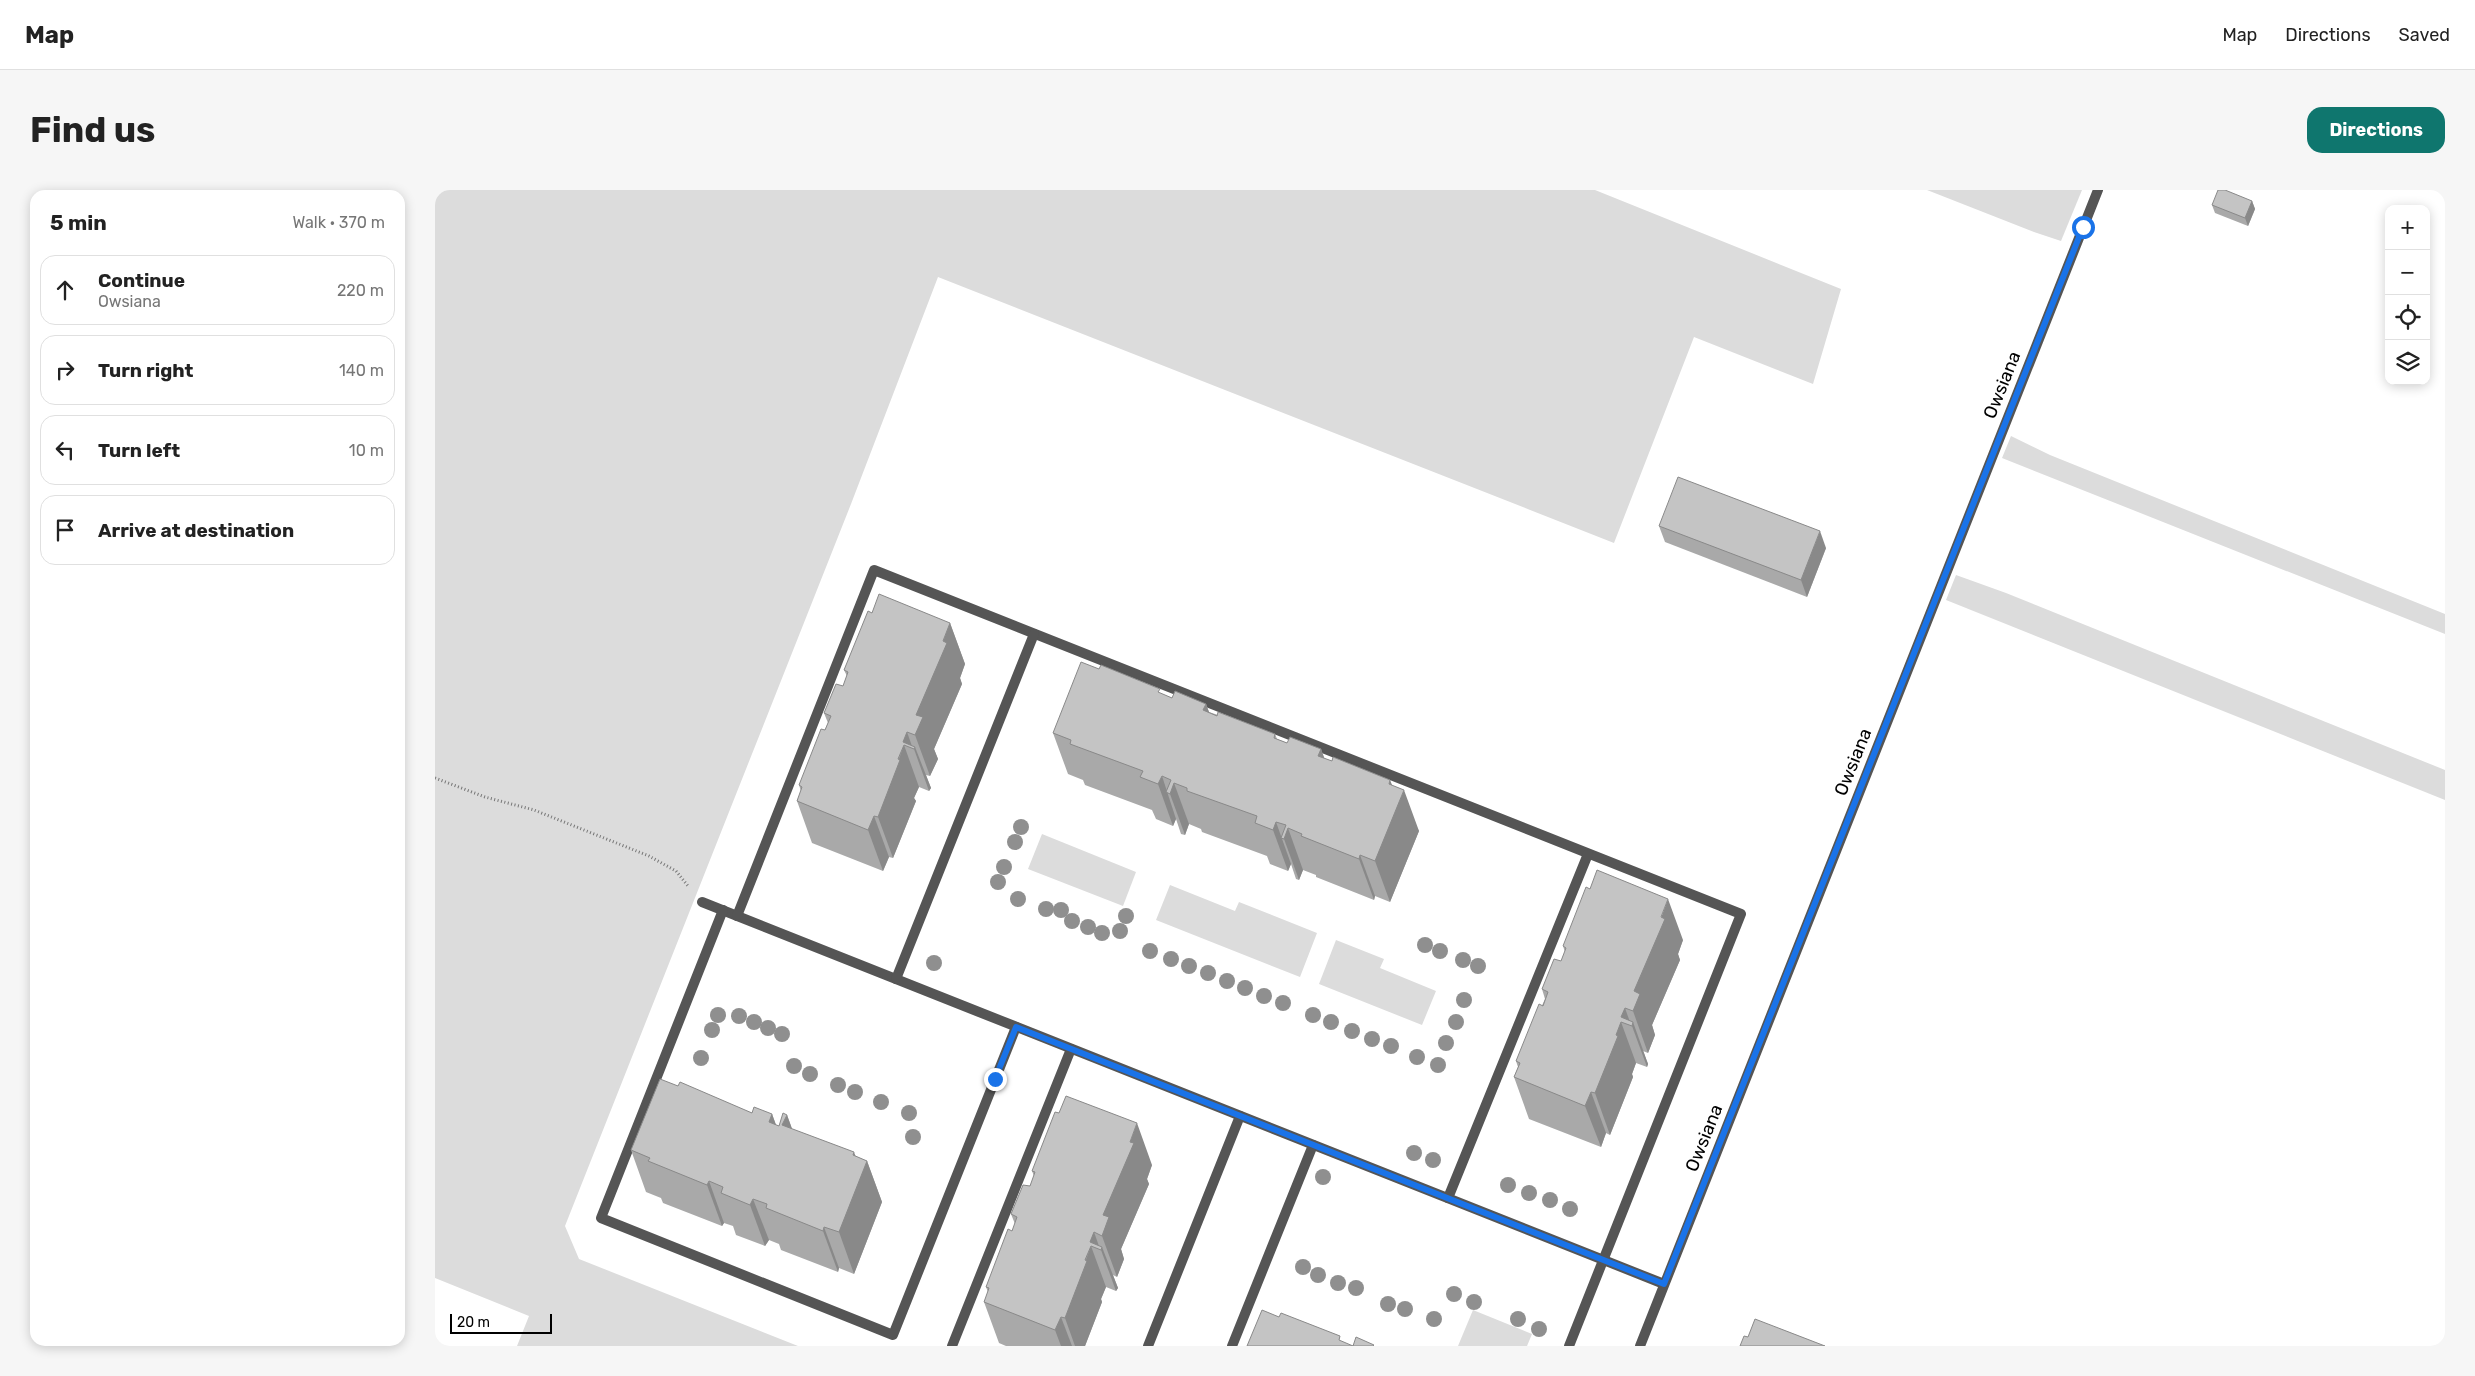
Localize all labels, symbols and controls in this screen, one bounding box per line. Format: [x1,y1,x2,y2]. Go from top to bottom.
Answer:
text: Map [25,21,74,49]
text: Map [2222,24,2257,46]
text: Directions [2285,24,2371,46]
text: Saved [2399,24,2450,46]
button: Directions [2307,107,2445,153]
text: Find us [30,109,155,151]
map controls [2385,205,2430,385]
button: + [2385,205,2430,250]
text: 5 min [50,210,107,235]
text: Walk · 370 m [292,213,385,232]
route start [2072,216,2095,239]
button: − [2385,250,2430,295]
text: Continue [98,269,185,292]
icon: ahead [51,276,79,304]
text: 220 m [337,281,384,300]
text: Owsiana [98,292,161,311]
button: locate [2385,295,2430,340]
button: layers [2385,340,2430,385]
street label: Owsiana [1979,348,2025,422]
icon: right [51,356,79,384]
text: Turn right [98,359,193,382]
text: 140 m [339,361,384,380]
icon: left [51,436,79,464]
text: Turn left [98,439,180,462]
text: 10 m [349,441,384,460]
icon: arrive [51,516,79,544]
text: Arrive at destination [98,519,294,542]
street label: Owsiana [1830,725,1876,799]
route end [984,1068,1007,1091]
street label: Owsiana [1681,1101,1727,1175]
scale bar [450,1311,553,1334]
text: 20 m [457,1314,490,1331]

